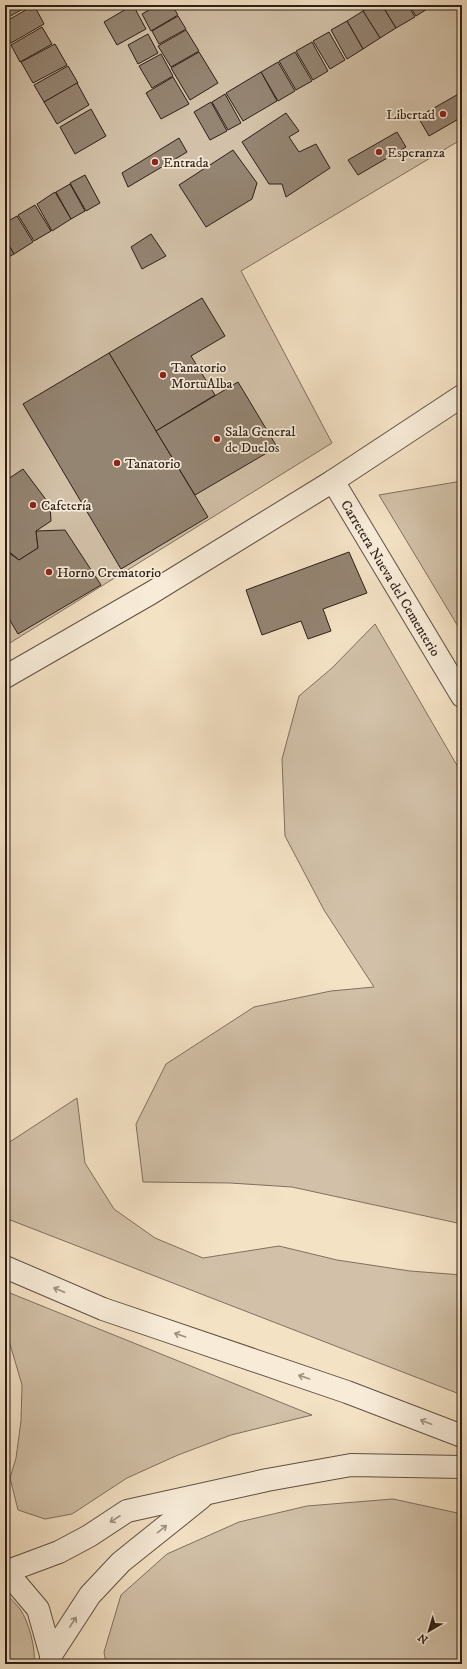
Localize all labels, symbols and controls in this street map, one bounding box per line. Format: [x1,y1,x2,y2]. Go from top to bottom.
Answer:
place label: Libertad [386,106,435,124]
marker: Libertad [438,109,448,119]
place label: Esperanza [387,144,445,162]
marker: Esperanza [374,147,384,157]
place label: Entrada [163,154,209,172]
marker: Entrada [150,157,160,167]
place label: Tanatorio MortuAlba [171,359,232,393]
marker: Tanatorio MortuAlba [158,370,168,380]
place label: Sala General de Duelos [225,423,296,457]
marker: Sala General de Duelos [212,434,222,444]
place label: Tanatorio [125,455,181,473]
marker: Tanatorio [112,458,122,468]
place label: Cafetería [41,497,92,515]
street label: Carretera Nueva del Cementerio [336,497,444,660]
marker: Cafetería [28,500,38,510]
place label: Horno Crematorio [57,564,161,582]
marker: Horno Crematorio [44,567,54,577]
one-way arrow [53,1286,65,1293]
one-way arrow [175,1331,187,1339]
one-way arrow [297,1373,310,1380]
one-way arrow [420,1417,432,1425]
one-way arrow [110,1515,121,1523]
one-way arrow [157,1525,168,1534]
north arrow [409,1611,449,1651]
one-way arrow [69,1616,77,1628]
text: N [416,1630,431,1646]

